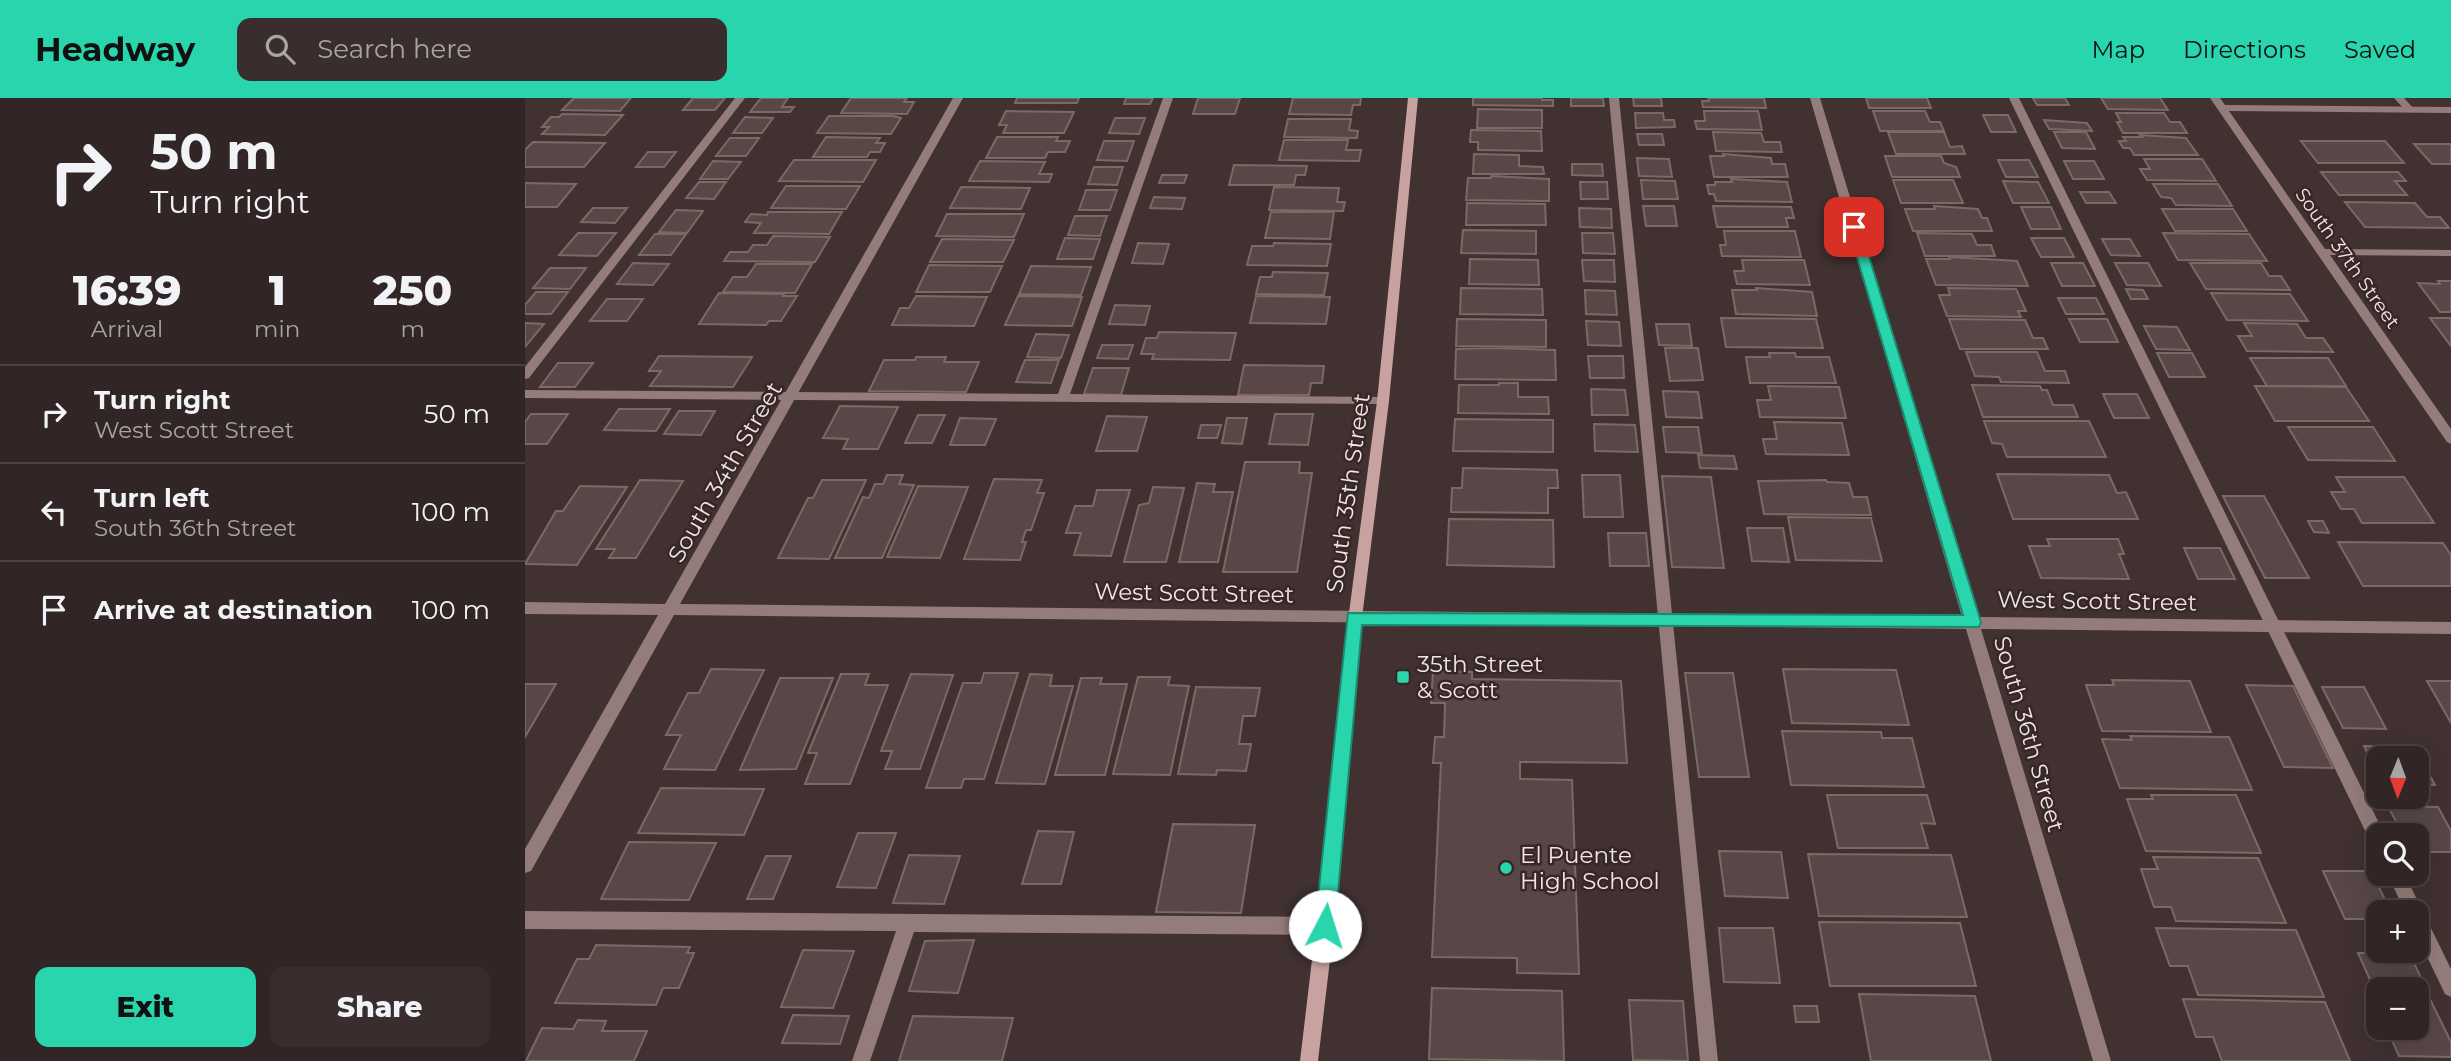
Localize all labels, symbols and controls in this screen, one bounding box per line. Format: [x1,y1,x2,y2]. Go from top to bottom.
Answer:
search box [237,18,727,81]
text: Headway [35,29,195,69]
icon: search [261,30,299,68]
text: Search here [317,33,472,65]
text: Map [2092,35,2145,64]
text: Directions [2183,35,2306,64]
text: Saved [2344,35,2416,64]
text: 50 m [150,122,278,181]
icon: right [35,126,126,217]
text: Turn right [150,182,310,221]
street label: South 37th Street [2290,184,2405,333]
pin [1824,197,1884,257]
icon: arrive [1835,208,1873,246]
text: 16:39 [73,264,181,316]
text: 1 [269,264,286,316]
text: 250 [373,264,452,316]
text: Arrival [91,315,163,343]
text: min [254,315,300,343]
text: m [400,315,425,343]
street label: South 34th Street [662,377,788,567]
text: Turn right [94,384,230,416]
street label: South 35th Street [1320,391,1376,595]
icon: right [35,395,73,433]
text: 50 m [424,398,490,430]
text: West Scott Street [94,416,294,444]
text: Turn left [94,482,210,514]
icon: left [35,493,73,531]
text: 100 m [412,496,490,528]
text: South 36th Street [94,514,296,542]
street label: West Scott Street [1094,577,1294,609]
street label: West Scott Street [1997,585,2197,617]
icon: arrive [35,591,73,629]
text: Arrive at destination [94,594,373,626]
text: 100 m [412,594,490,626]
street label: South 36th Street [1988,633,2070,835]
place label: 35th Street & Scott [1417,650,1543,704]
marker: 35th Street & Scott [1395,669,1411,685]
north arrow [2366,746,2429,808]
map controls [2366,746,2429,1040]
button: search [2366,823,2429,886]
place label: El Puente High School [1520,841,1660,895]
marker: El Puente High School [1498,860,1514,876]
position arrow [1288,889,1362,963]
button: + [2366,900,2429,963]
button: Exit [35,967,256,1047]
button: Share [270,967,490,1047]
button: − [2366,977,2429,1040]

